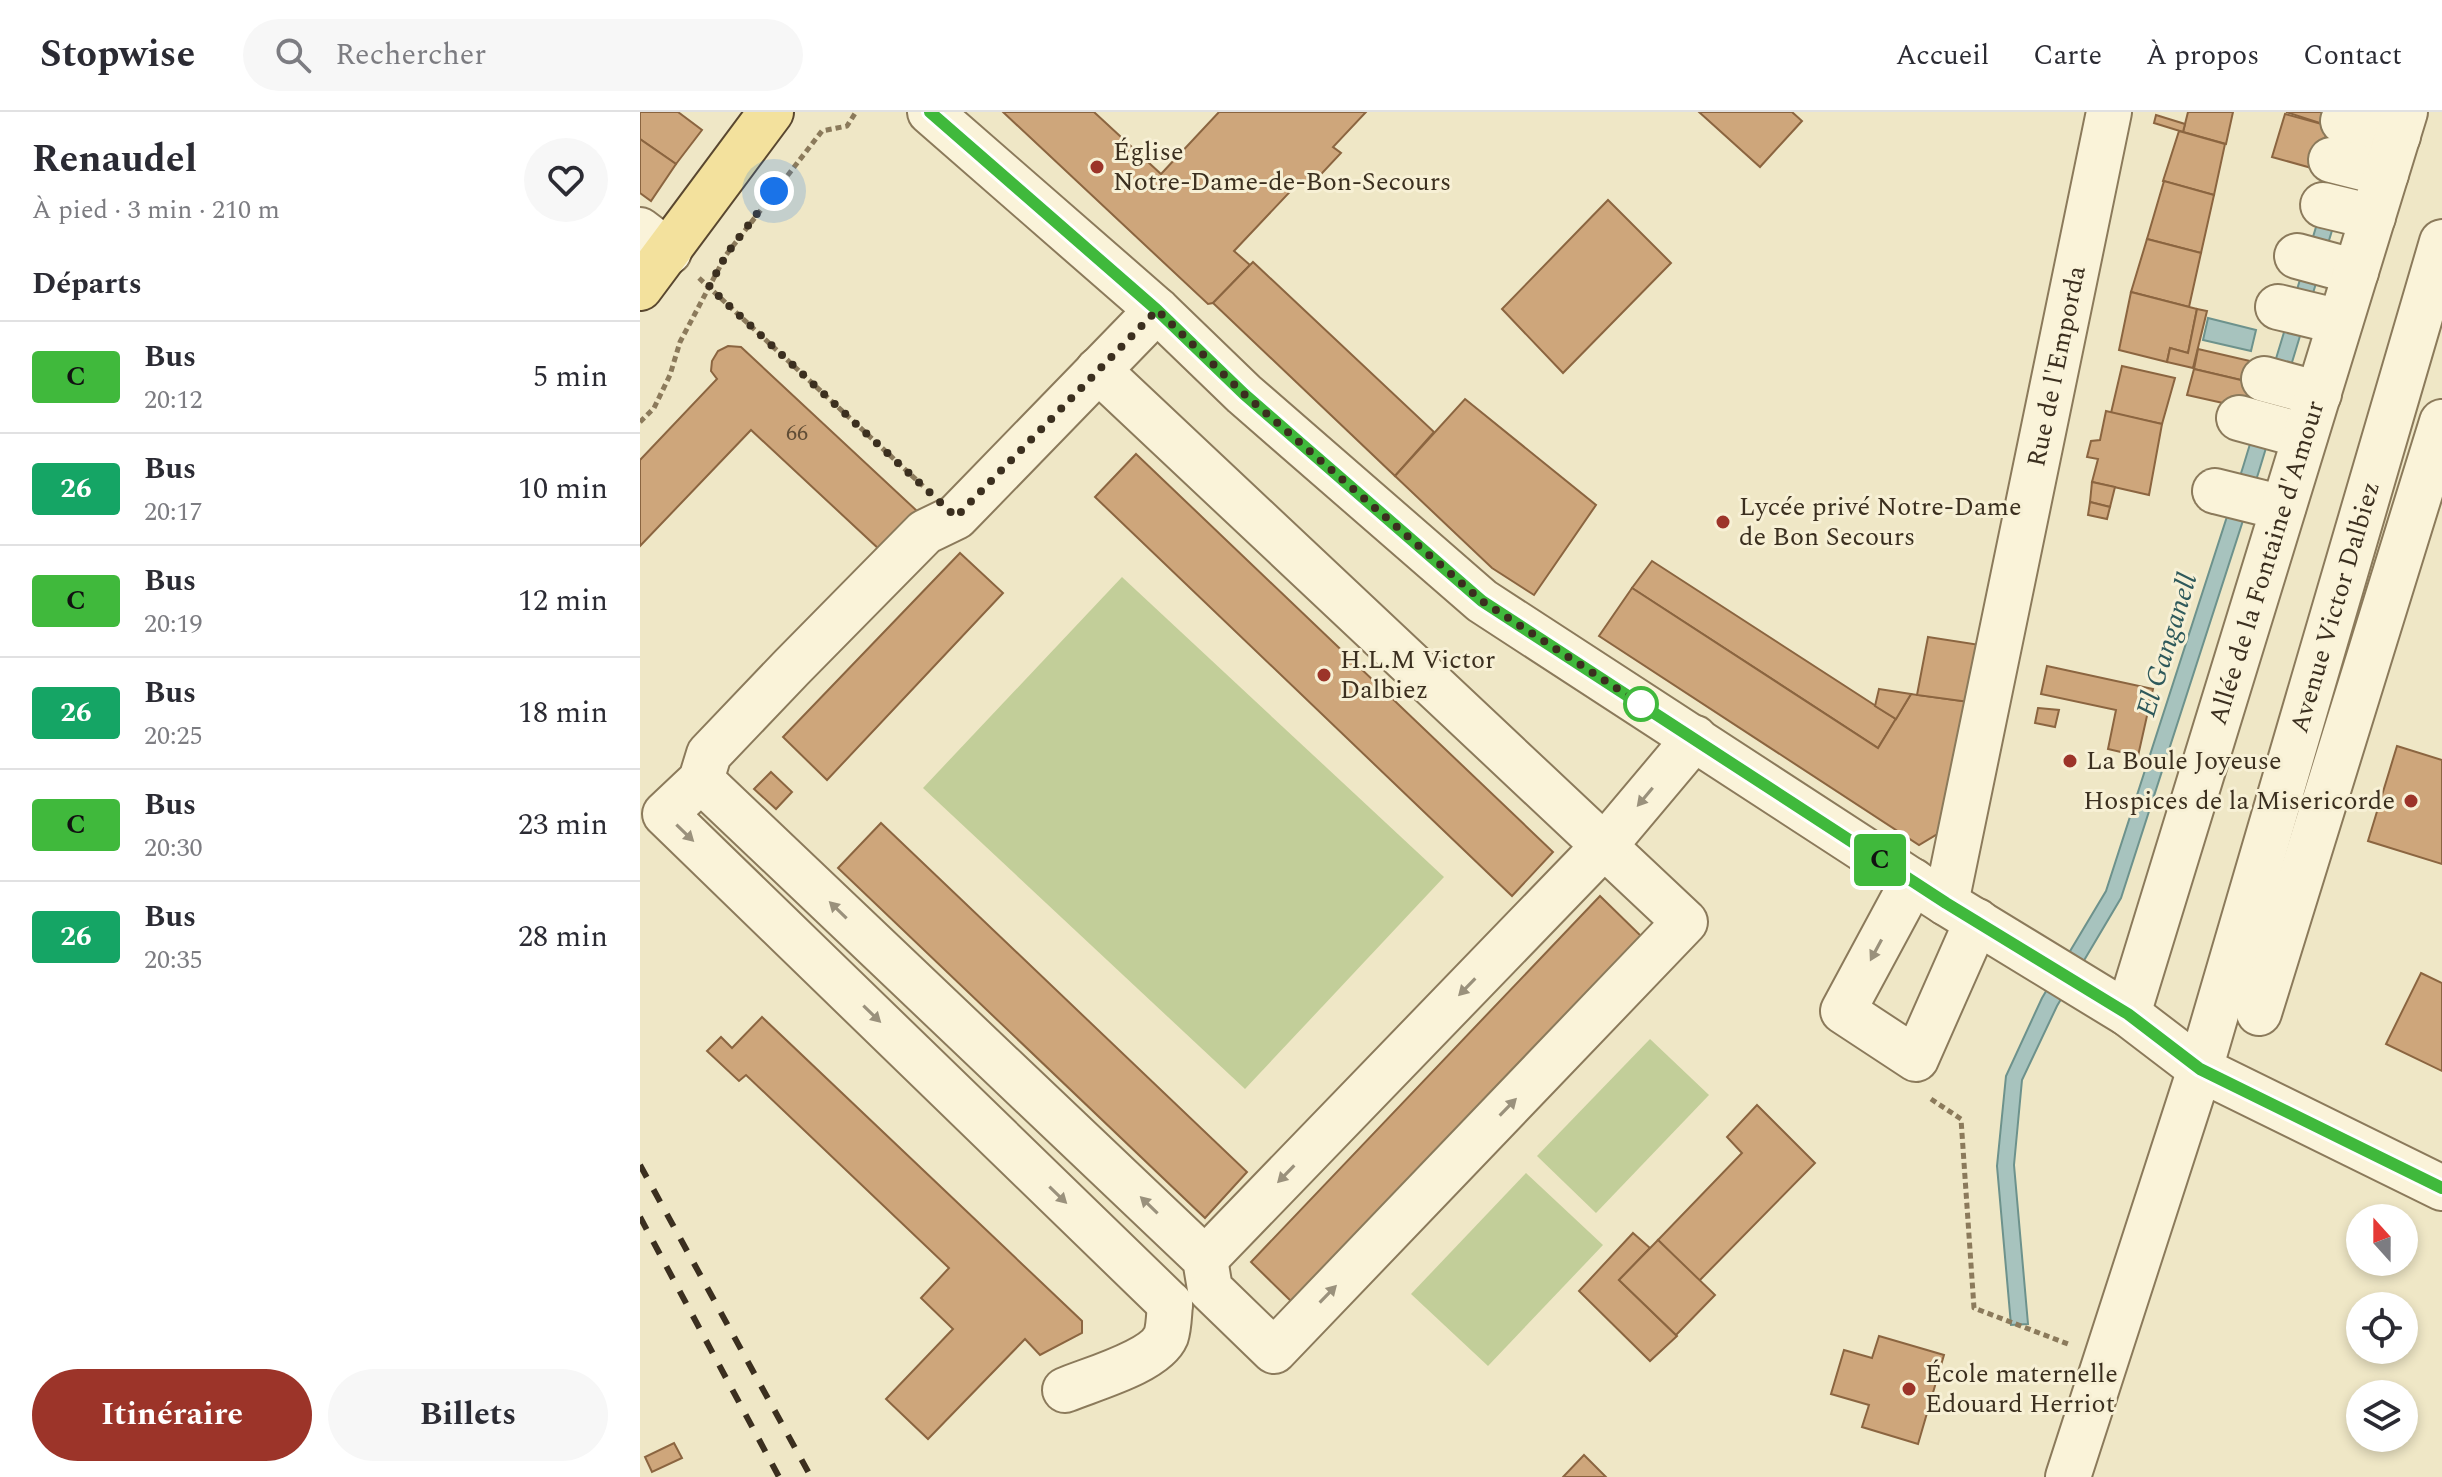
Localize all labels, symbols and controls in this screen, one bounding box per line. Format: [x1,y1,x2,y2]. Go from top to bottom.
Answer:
search box [243,19,803,91]
text: Stopwise [40,26,195,84]
text: Rechercher [335,32,486,78]
icon: search [271,33,315,77]
text: Accueil [1896,34,1989,77]
text: Carte [2033,34,2102,77]
text: À propos [2146,34,2259,77]
text: Contact [2303,34,2402,77]
text: Renaudel [32,131,197,189]
place label: Église Notre-Dame-de-Bon-Secours [1113,132,1451,202]
button: heart [524,138,608,222]
marker: Église Notre-Dame-de-Bon-Secours [1088,158,1106,176]
your location [754,171,794,211]
text: À pied · 3 min · 210 m [32,190,280,230]
text: Départs [32,261,142,307]
street label: Rue de l'Emporda [2016,262,2097,470]
text: Bus [144,334,196,380]
text: 5 min [533,354,608,400]
text: C [66,355,86,398]
text: 20:12 [144,380,203,420]
street label: Allée de la Fontaine d'Amour [2198,396,2335,730]
house number: 66 [786,417,808,450]
text: Bus [144,446,196,492]
text: 10 min [518,466,608,512]
text: 26 [60,467,92,510]
street label: Avenue Victor Dalbiez [2279,477,2391,738]
place label: Lycée privé Notre-Dame de Bon Secours [1739,487,2022,557]
text: 20:17 [144,492,203,532]
marker: Lycée privé Notre-Dame de Bon Secours [1714,513,1732,531]
text: Bus [144,558,196,604]
water label: El Ganganell [2125,568,2209,722]
text: 12 min [518,578,608,624]
text: C [66,579,86,622]
text: 20:19 [144,604,203,644]
place label: H.L.M Victor Dalbiez [1340,640,1495,710]
marker: H.L.M Victor Dalbiez [1315,666,1333,684]
text: Bus [144,670,196,716]
unlabelled marker [1624,687,1658,721]
text: 18 min [518,690,608,736]
text: 26 [60,691,92,734]
text: 20:25 [144,716,203,756]
place label: La Boule Joyeuse [2086,741,2282,781]
marker: La Boule Joyeuse [2061,752,2079,770]
place label: Hospices de la Misericorde [2083,781,2395,821]
text: Bus [144,782,196,828]
one-way arrow [1637,787,1654,807]
marker: Hospices de la Misericorde [2402,792,2420,810]
text: 23 min [518,802,608,848]
text: C [66,803,86,846]
one-way arrow [675,824,694,842]
text: 20:30 [144,828,203,868]
line badge: C [1854,834,1906,886]
text: C [1870,838,1890,881]
text: Bus [144,894,196,940]
one-way arrow [829,902,848,920]
text: 28 min [518,914,608,960]
text: 26 [60,915,92,958]
one-way arrow [1869,939,1882,962]
text: 20:35 [144,940,203,980]
one-way arrow [1458,977,1477,996]
one-way arrow [862,1005,881,1023]
one-way arrow [1498,1098,1517,1117]
one-way arrow [1278,1164,1296,1183]
one-way arrow [1049,1186,1068,1204]
one-way arrow [1139,1196,1158,1214]
north arrow [2346,1204,2418,1276]
map controls [2346,1204,2418,1452]
one-way arrow [1318,1285,1337,1304]
button: locate [2346,1292,2418,1364]
place label: École maternelle Edouard Herriot [1925,1354,2118,1424]
button: Itinéraire [32,1369,312,1461]
button: Billets [328,1369,608,1461]
marker: École maternelle Edouard Herriot [1900,1380,1918,1398]
button: layers [2346,1380,2418,1452]

